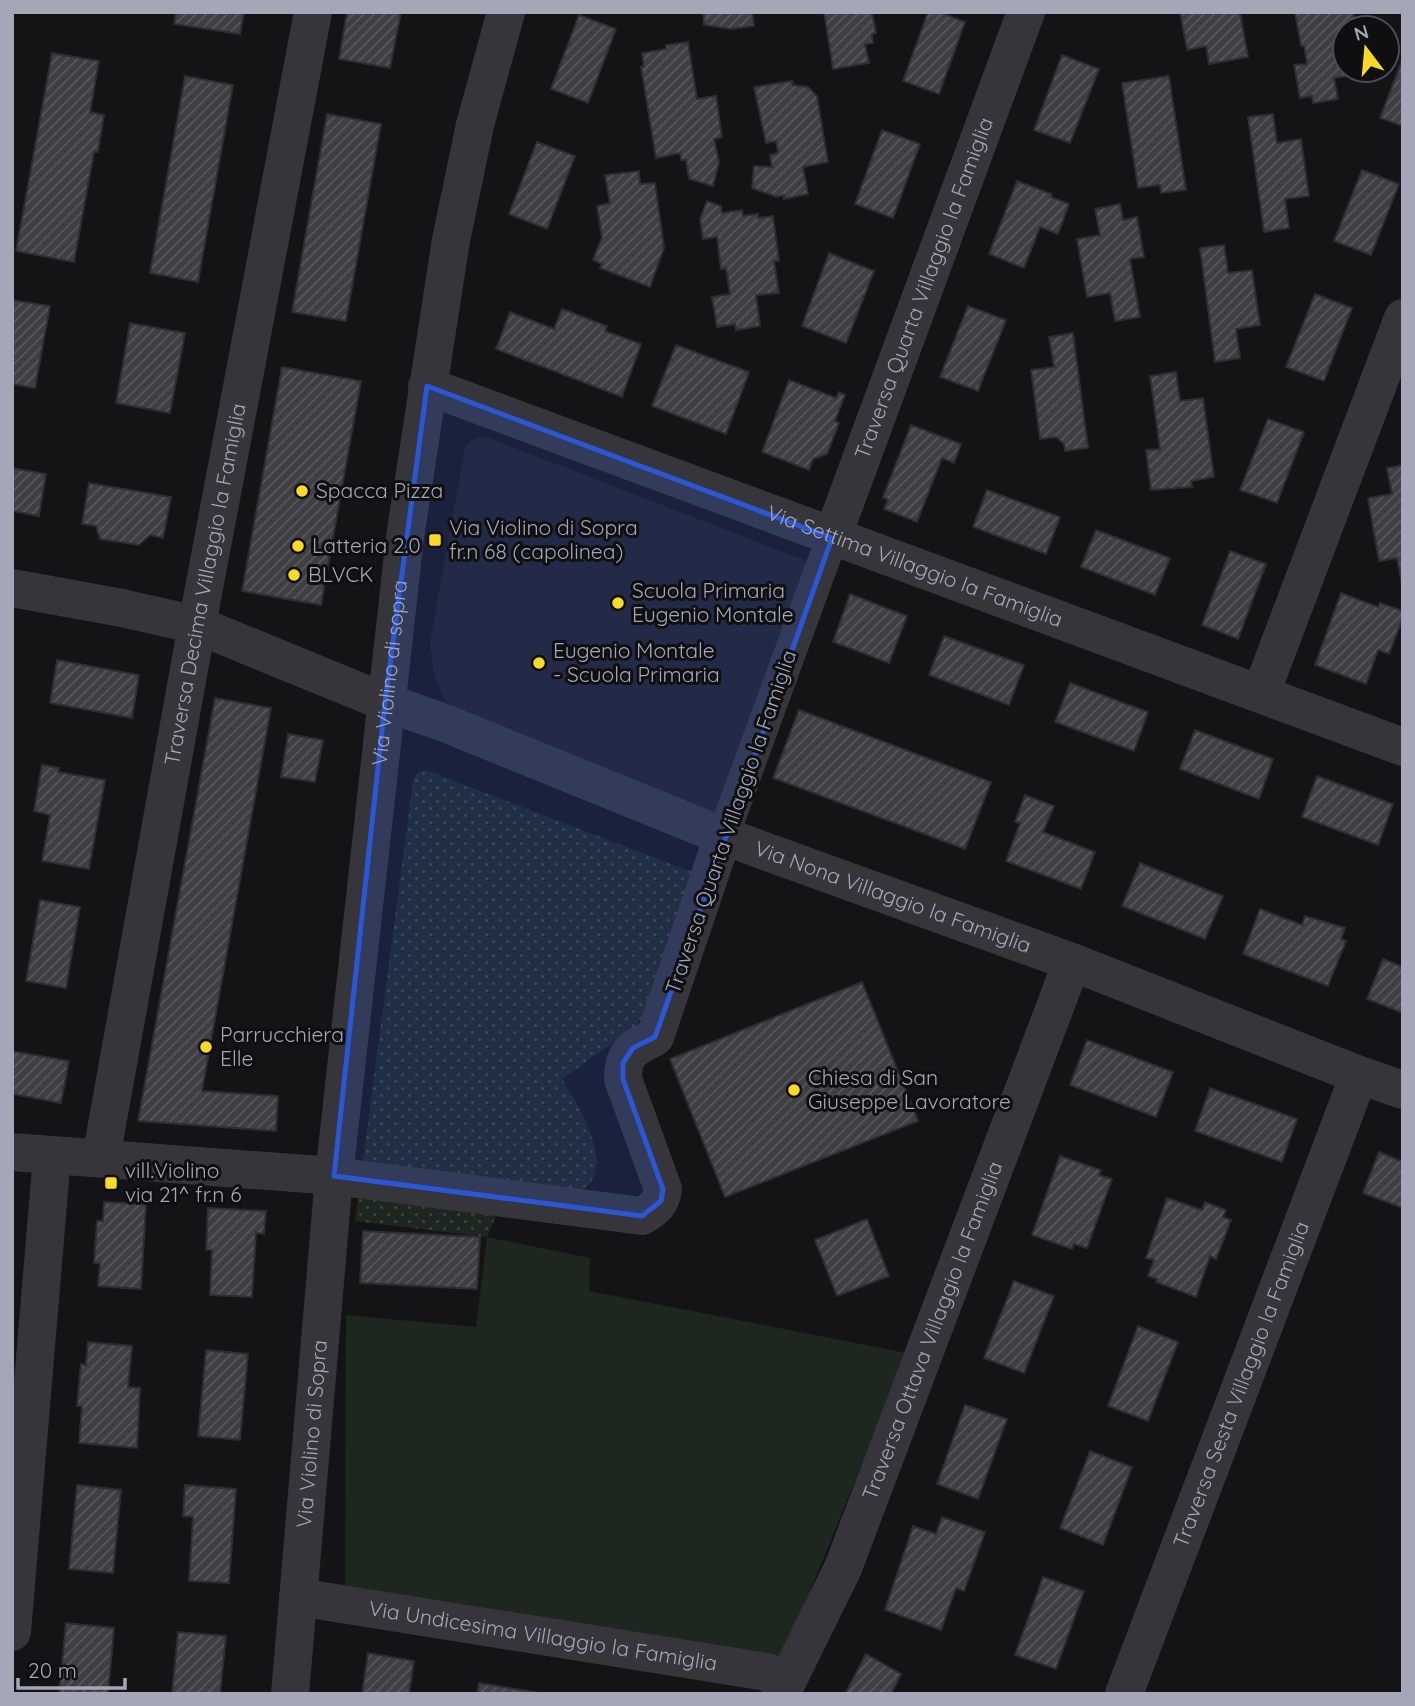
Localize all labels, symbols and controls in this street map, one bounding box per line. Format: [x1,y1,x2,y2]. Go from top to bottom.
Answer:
north arrow [1331,14,1401,84]
text: N [1351,19,1371,46]
street label: Traversa Quarta Villaggio la Famiglia [848,114,998,463]
street label: Traversa Decima Villaggio la Famiglia [158,401,251,767]
place label: Spacca Pizza [316,477,443,503]
marker: Spacca Pizza [294,483,310,499]
street label: Via Settima Villaggio la Famiglia [764,499,1067,632]
place label: Via Violino di Sopra fr.n 68 (capolinea) [449,514,638,564]
place label: Latteria 2.0 [312,532,421,558]
marker: Via Violino di Sopra fr.n 68 (capolinea) [427,532,443,548]
marker: Latteria 2.0 [290,538,306,554]
place label: BLVCK [308,561,373,587]
marker: BLVCK [286,567,302,583]
place label: Scuola Primaria Eugenio Montale [632,577,794,627]
street label: Via Violino di sopra [366,579,412,767]
marker: Scuola Primaria Eugenio Montale [610,595,626,611]
place label: Eugenio Montale - Scuola Primaria [553,637,720,687]
street label: Traversa Quarta Villaggio la Famiglia [659,646,801,997]
marker: Eugenio Montale - Scuola Primaria [531,655,547,671]
street label: Via Nona Villaggio la Famiglia [751,835,1035,958]
place label: Parrucchiera Elle [220,1021,344,1071]
marker: Parrucchiera Elle [198,1039,214,1055]
place label: Chiesa di San Giuseppe Lavoratore [808,1064,1011,1114]
marker: Chiesa di San Giuseppe Lavoratore [786,1082,802,1098]
place label: vill.Violino via 21^ fr.n 6 [125,1157,242,1207]
street label: Traversa Ottava Villaggio la Famiglia [856,1157,1007,1503]
marker: vill.Violino via 21^ fr.n 6 [103,1175,119,1191]
street label: Traversa Sesta Villaggio la Famiglia [1167,1217,1314,1551]
street label: Via Violino di Sopra [290,1339,332,1529]
street label: Via Undicesima Villaggio la Famiglia [367,1595,719,1676]
scale bar [18,1646,124,1690]
text: 20 m [28,1657,77,1683]

